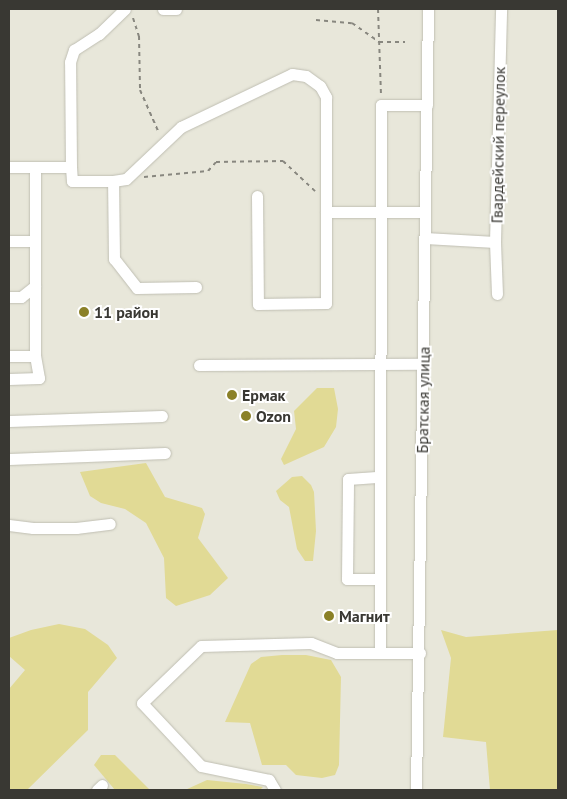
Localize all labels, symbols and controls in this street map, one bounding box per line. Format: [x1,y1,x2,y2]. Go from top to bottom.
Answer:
street label: Гвардейский переулок [487,67,509,223]
place label: 11 район [94,302,159,322]
marker: 11 район [78,306,90,318]
street label: Братская улица [412,346,434,454]
place label: Ермак [242,385,285,405]
marker: Ермак [226,389,238,401]
place label: Ozon [256,406,291,426]
marker: Ozon [240,410,252,422]
place label: Магнит [339,606,390,626]
marker: Магнит [323,610,335,622]

